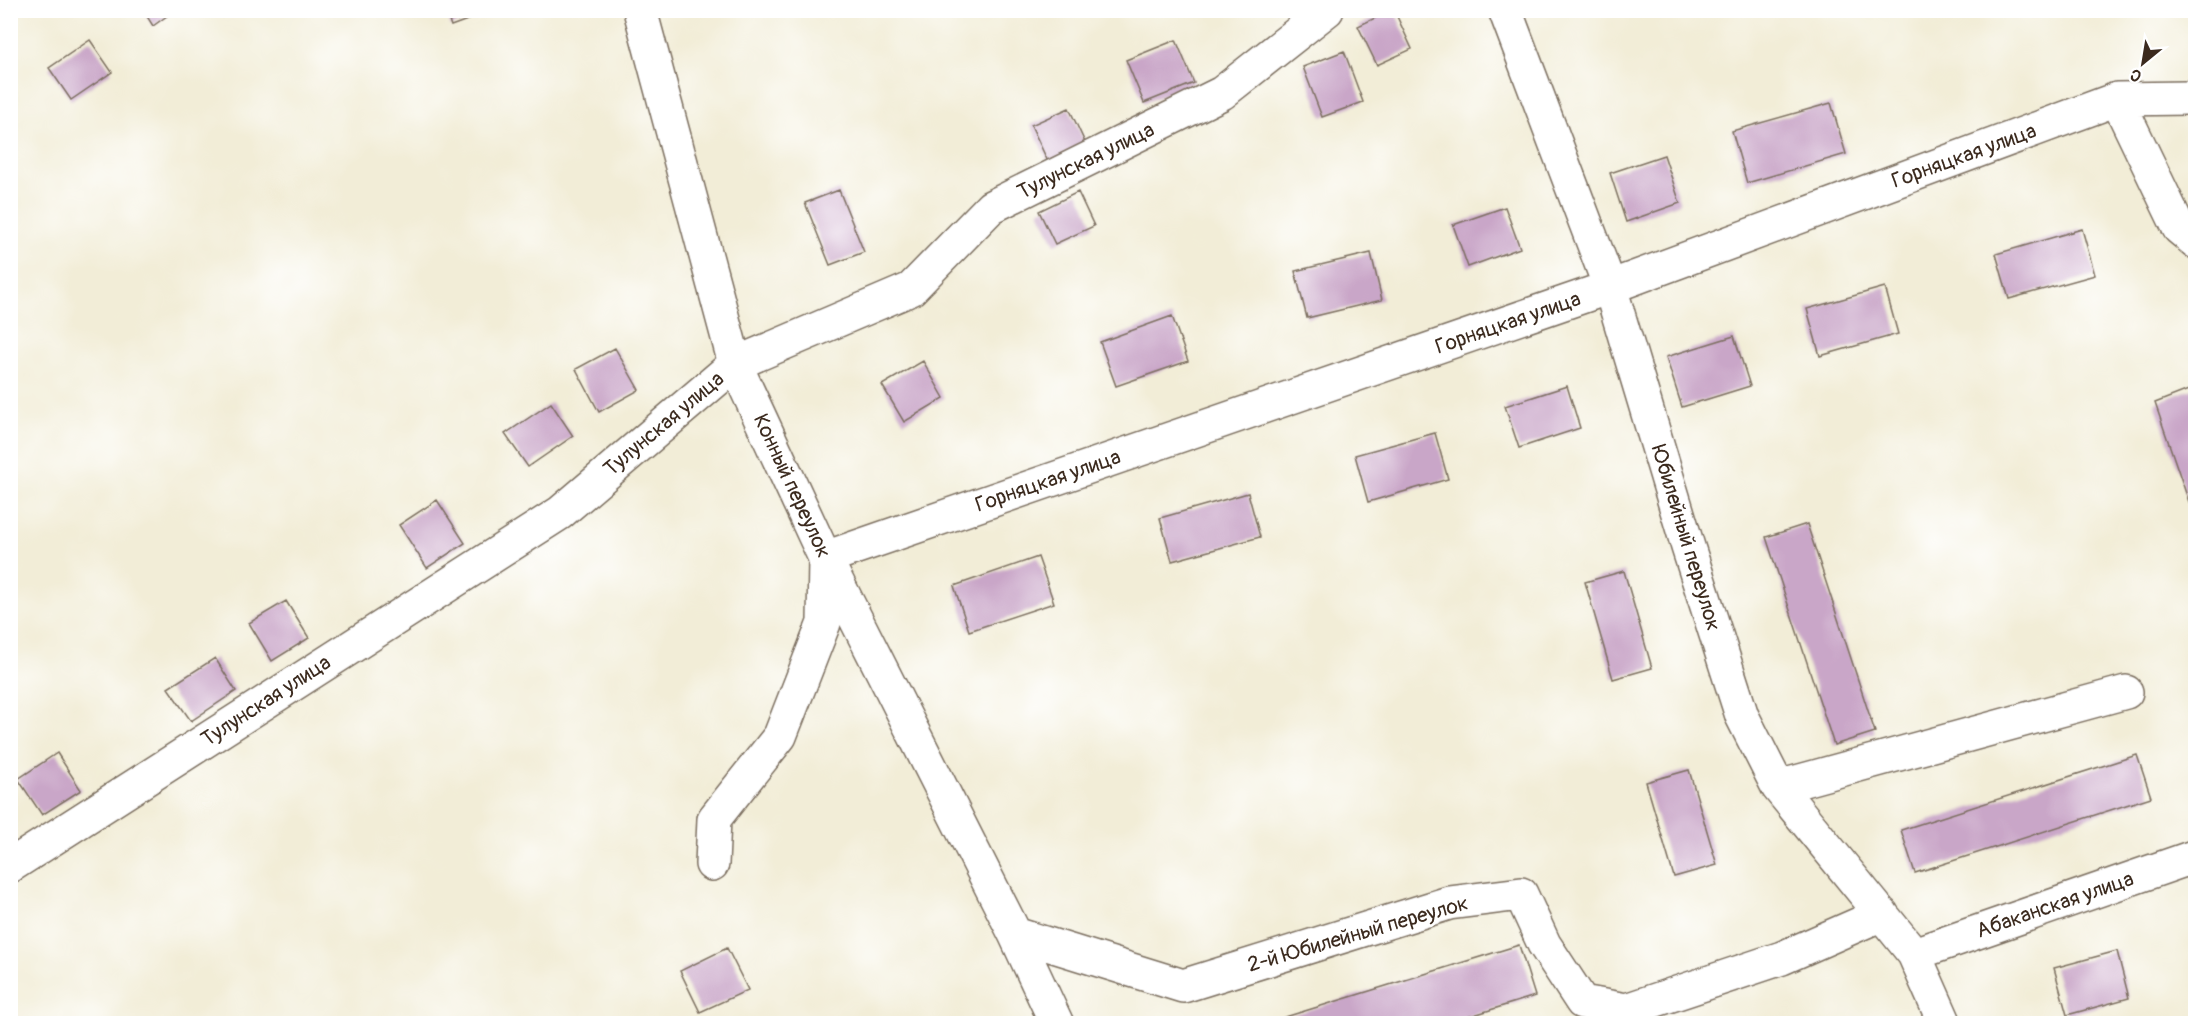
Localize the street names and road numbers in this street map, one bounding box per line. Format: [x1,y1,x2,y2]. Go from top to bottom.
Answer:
street label: Тулунская улица [1013,116,1159,206]
street label: Горняцкая улица [1888,117,2040,195]
street label: Горняцкая улица [1432,285,1584,361]
street label: Тулунская улица [598,366,730,482]
street label: Конный переулок [747,410,837,562]
street label: Юбилейный переулок [1645,442,1727,634]
street label: Горняцкая улица [972,443,1124,519]
street label: Тулунская улица [196,649,336,753]
street label: Абаканская улица [1973,865,2137,945]
street label: 2-й Юбилейный переулок [1245,890,1472,978]

